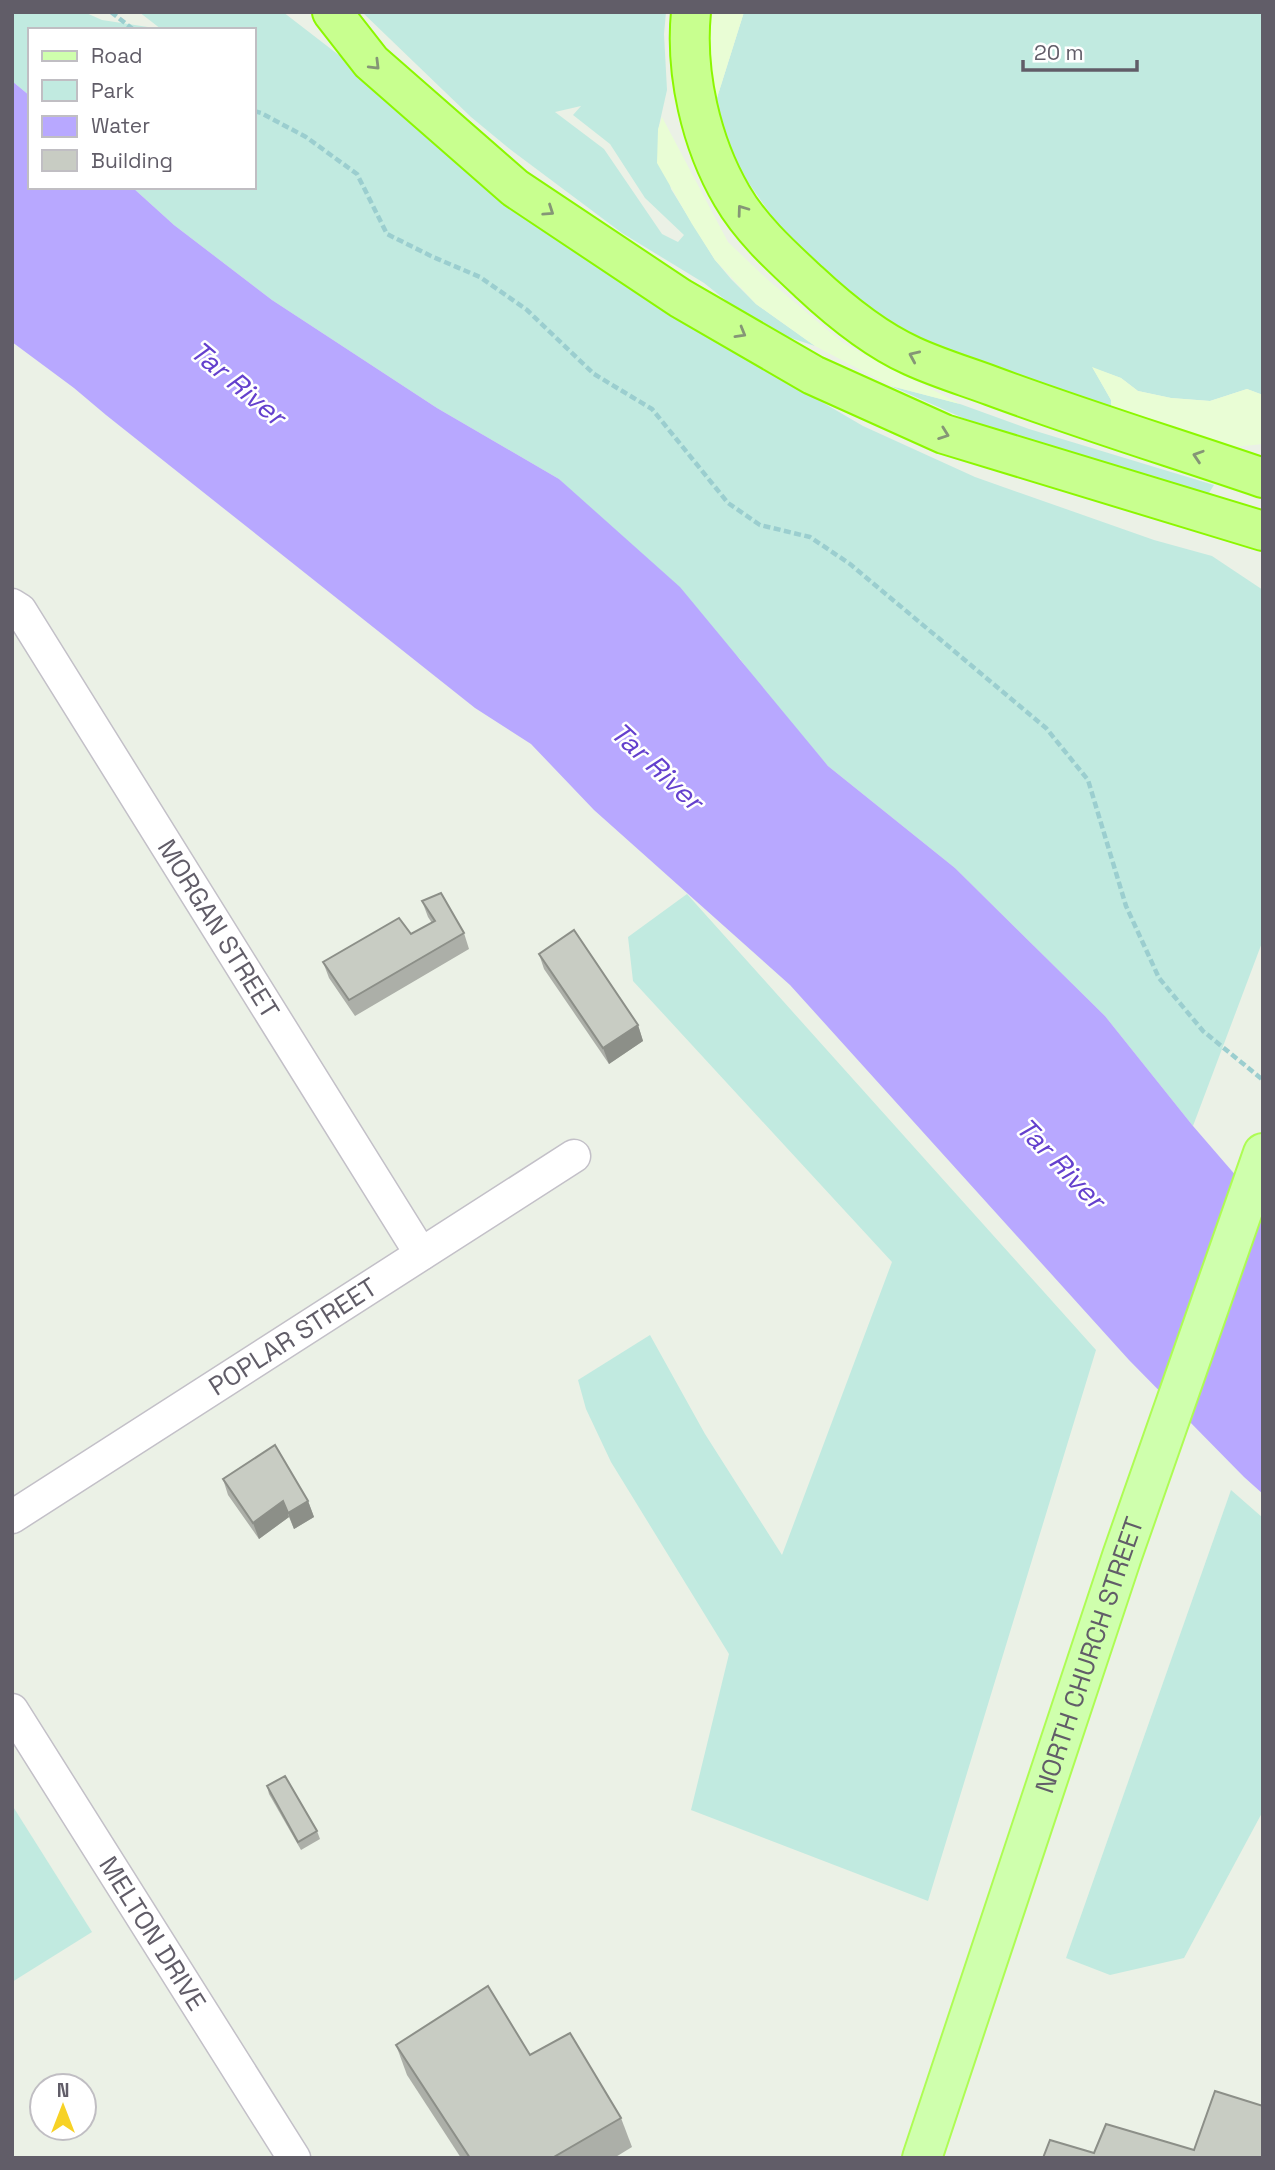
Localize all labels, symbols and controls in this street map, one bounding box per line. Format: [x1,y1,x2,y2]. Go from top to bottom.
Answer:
legend [28,28,256,189]
scale bar [1023,28,1137,72]
text: 20 m [1034,39,1084,66]
text: Road [91,42,143,69]
one-way arrow [367,56,380,69]
text: Park [91,77,135,104]
text: Water [91,112,150,139]
text: Building [91,147,173,174]
one-way arrow [541,203,554,215]
one-way arrow [738,206,751,218]
one-way arrow [733,325,746,338]
water label: Tar River [183,333,296,436]
one-way arrow [909,350,921,364]
one-way arrow [938,425,950,439]
one-way arrow [1192,450,1205,464]
water label: Tar River [603,714,713,820]
street label: MORGAN STREET [150,833,287,1025]
water label: Tar River [1008,1109,1116,1219]
street label: POPLAR STREET [202,1270,384,1403]
street label: NORTH CHURCH STREET [1027,1512,1151,1798]
street label: MELTON DRIVE [91,1850,214,2017]
north arrow [28,2072,98,2142]
text: N [57,2078,69,2103]

